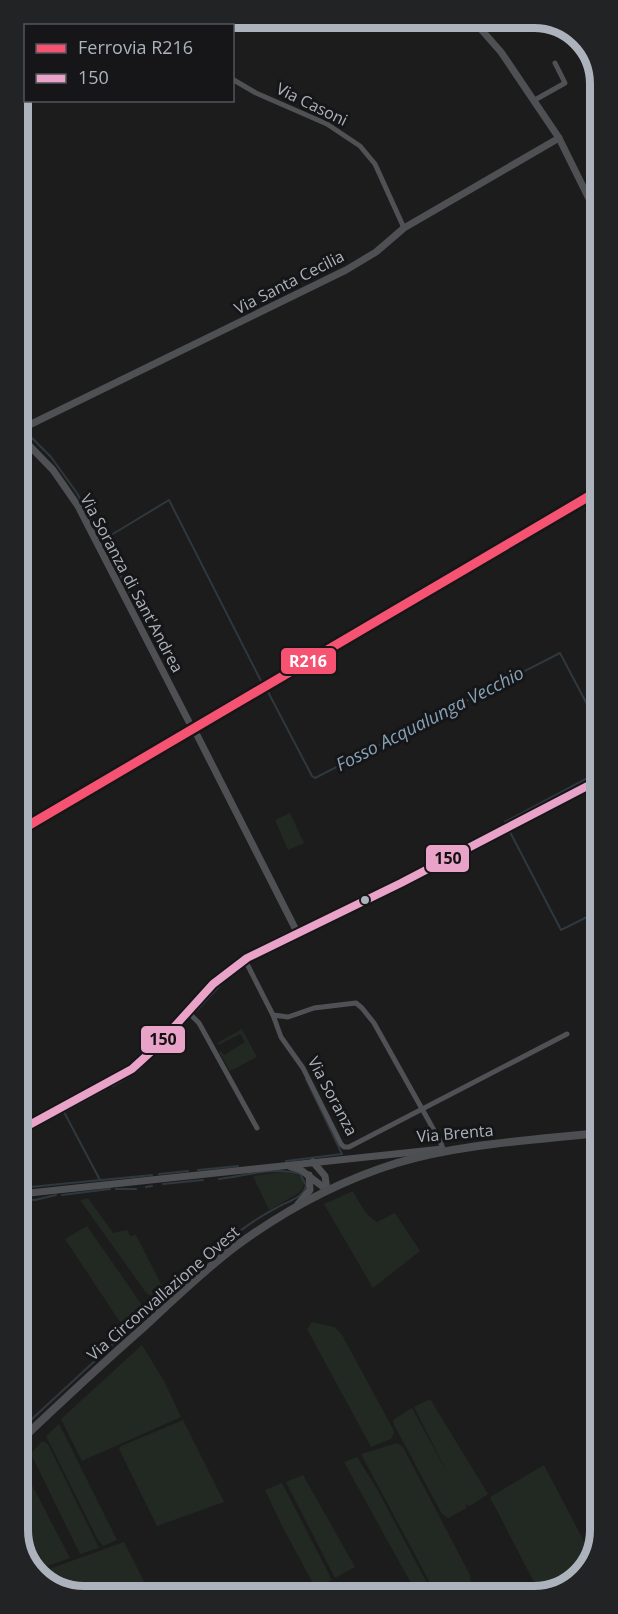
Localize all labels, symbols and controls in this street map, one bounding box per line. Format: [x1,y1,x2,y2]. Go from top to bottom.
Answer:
legend [24,24,234,102]
text: Ferrovia R216 [78,35,193,59]
text: 150 [78,65,109,89]
street label: Via Casoni [273,77,351,131]
street label: Via Santa Cecilia [230,245,348,319]
street label: Via Soranza di Sant'Andrea [75,490,189,676]
line badge: R216 [280,647,337,675]
text: R216 [289,650,327,672]
water label: Fosso Acqualunga Vecchio [331,660,528,776]
line badge: 150 [425,844,470,873]
text: 150 [434,847,462,869]
unlabelled marker [359,894,371,906]
line badge: 150 [140,1025,186,1054]
text: 150 [149,1028,177,1050]
street label: Via Soranza [303,1053,363,1139]
street label: Via Brenta [416,1119,494,1147]
street label: Via Circonvallazione Ovest [82,1221,244,1365]

